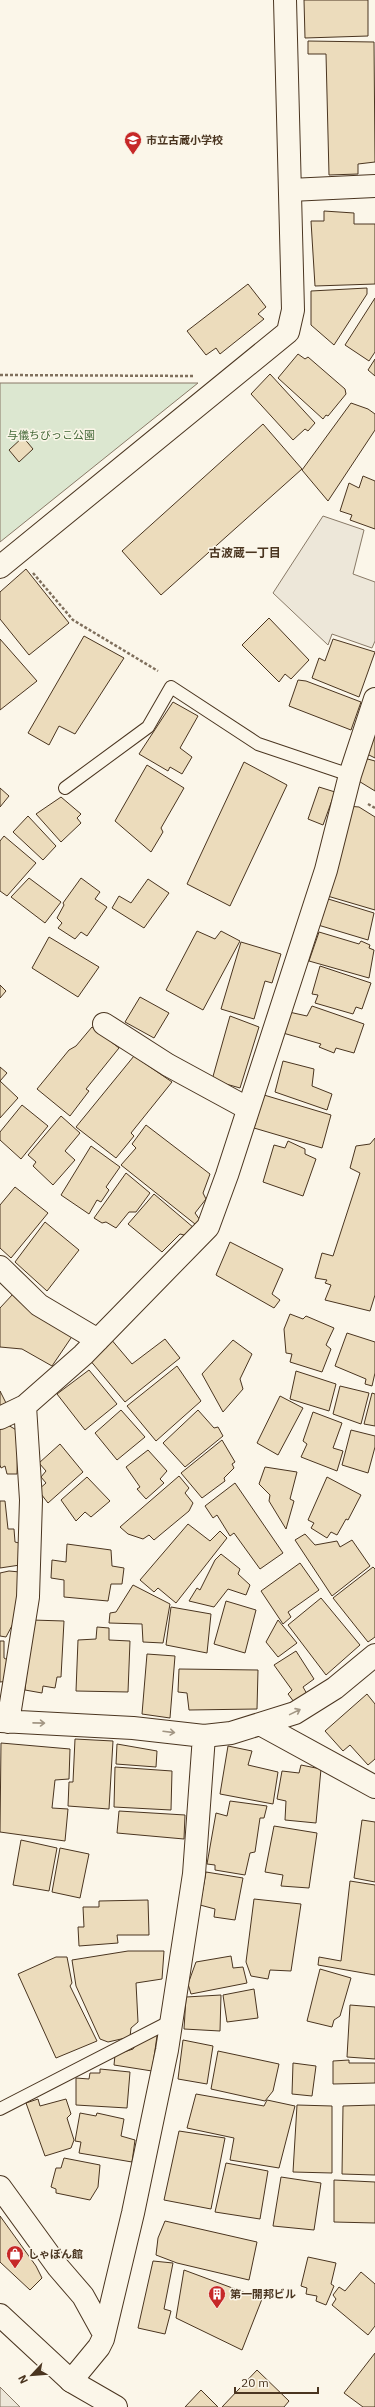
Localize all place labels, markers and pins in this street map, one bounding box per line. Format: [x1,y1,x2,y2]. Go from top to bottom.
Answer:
school or university icon: 市立古蔵小学校 [123,130,143,155]
place label: 市立古蔵小学校 [146,133,223,147]
shop icon: しゃぼん館 [5,2244,25,2269]
place label: しゃぼん館 [28,2247,83,2261]
building icon: 第一開邦ビル [207,2284,227,2309]
place label: 第一開邦ビル [230,2287,296,2301]

